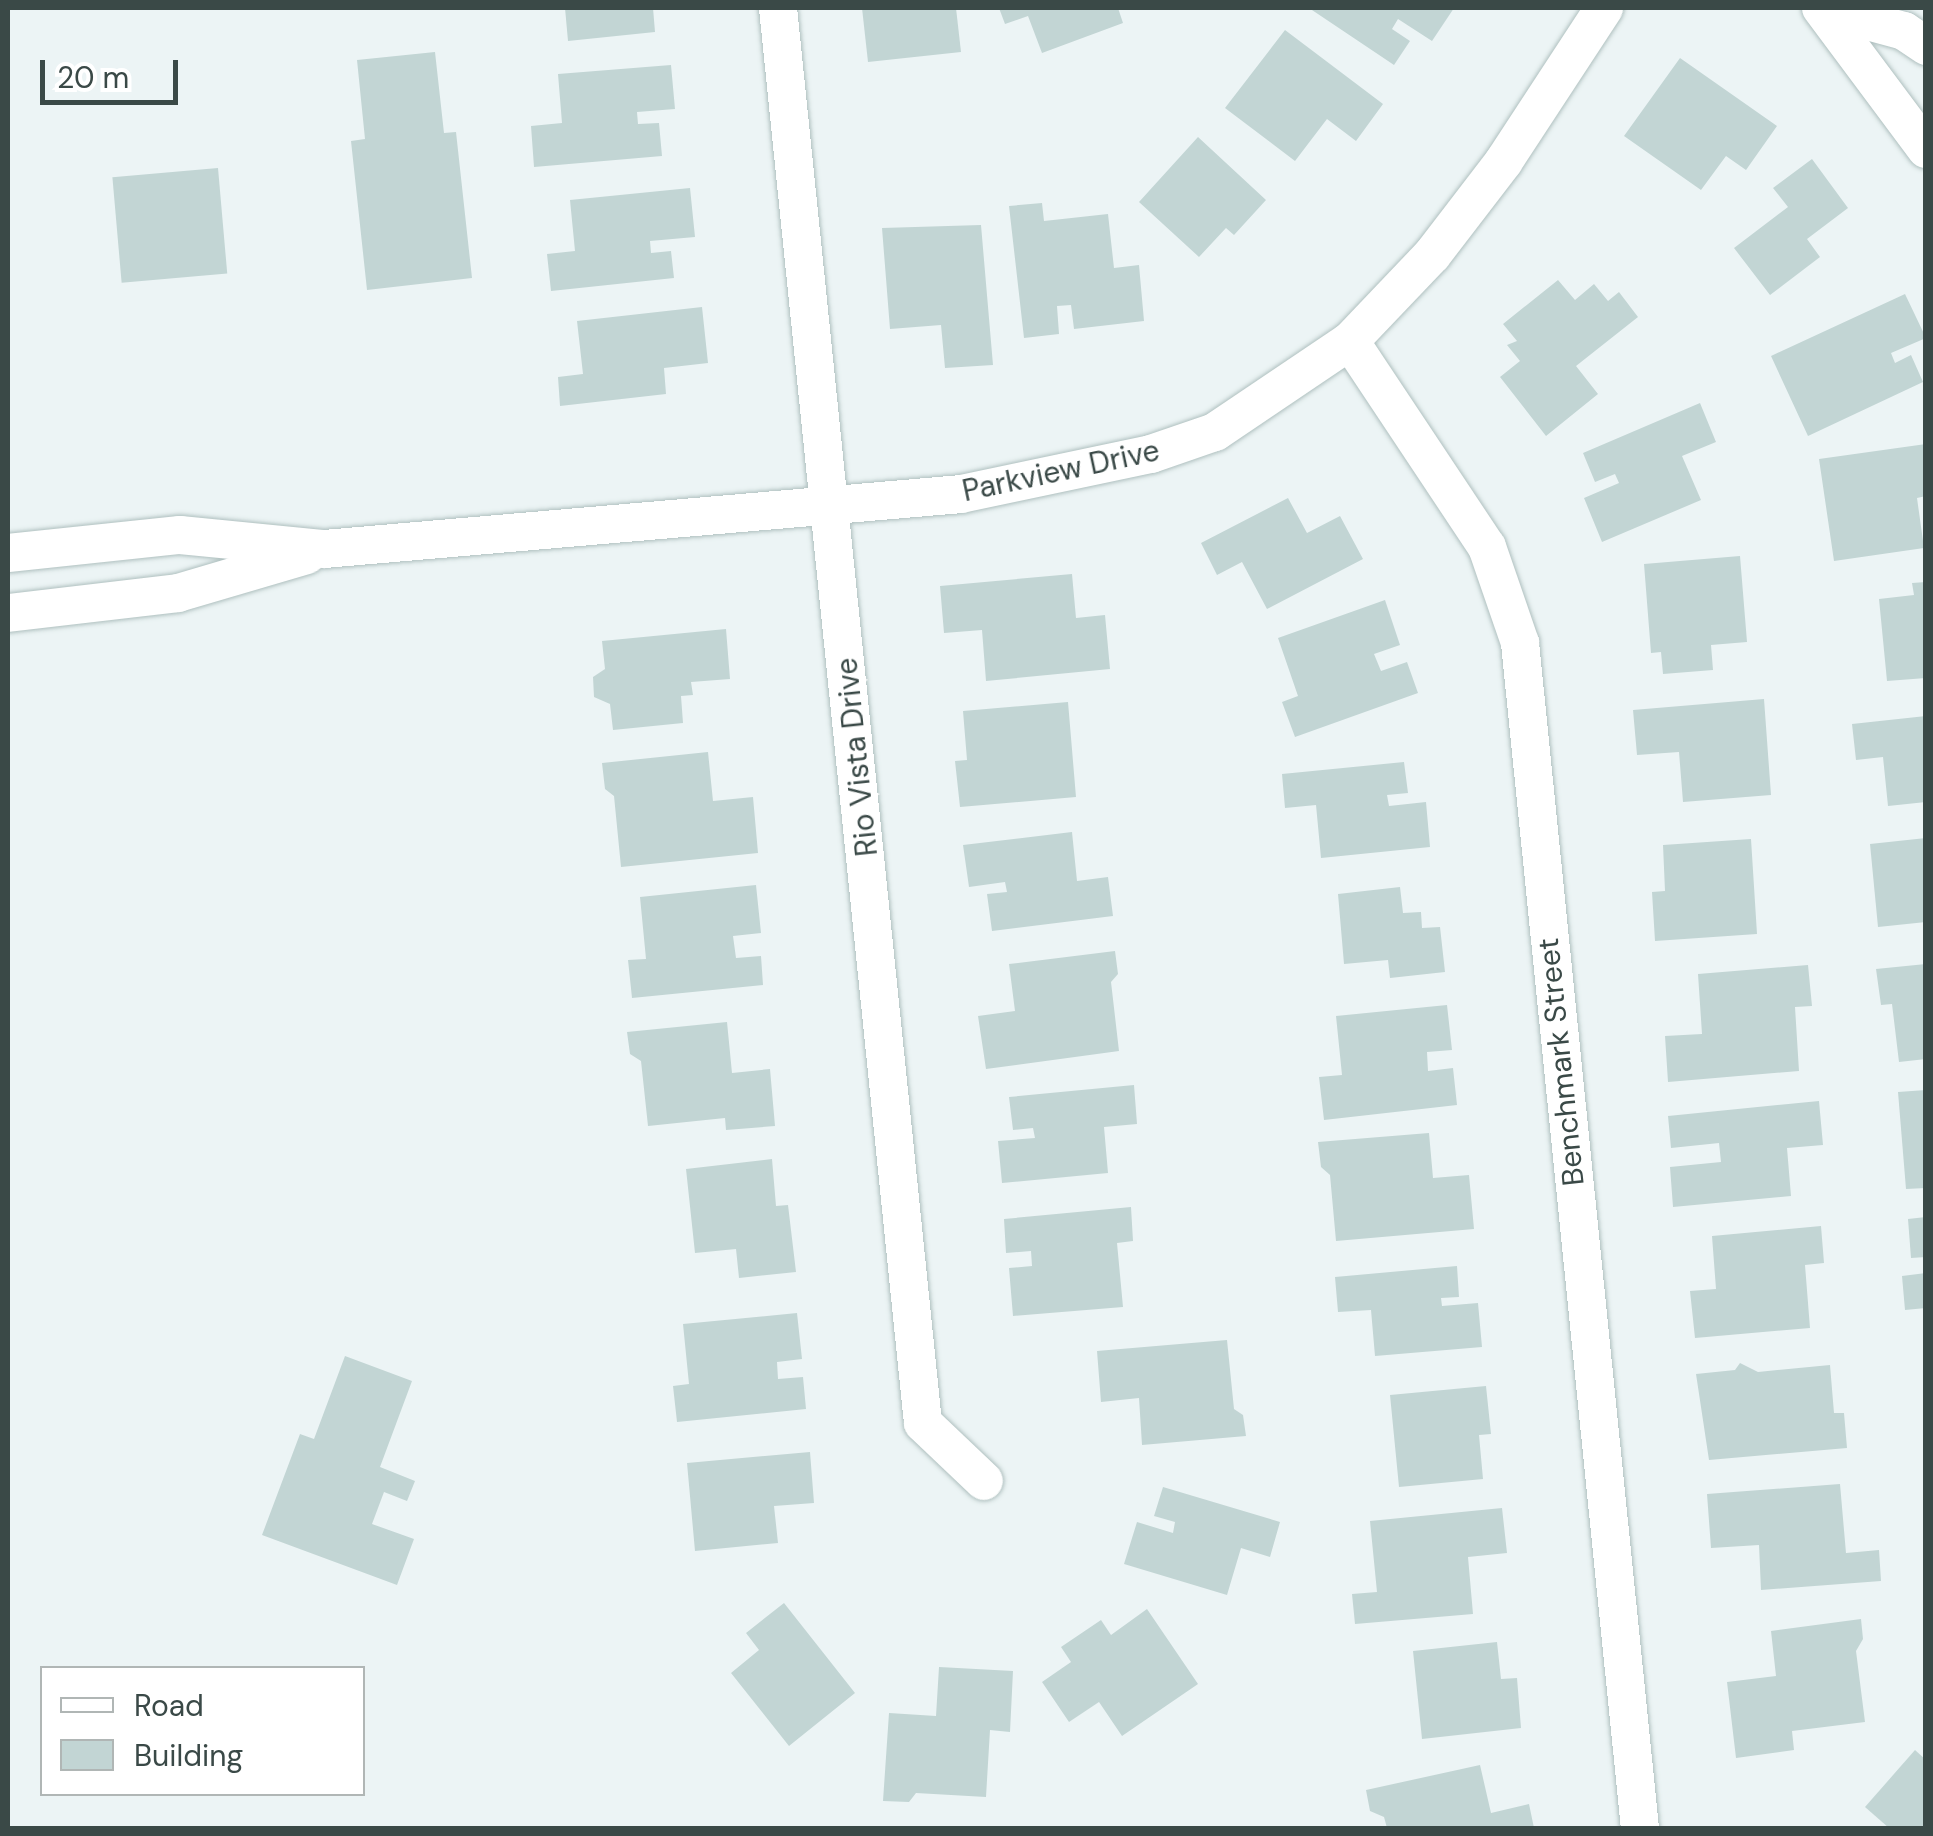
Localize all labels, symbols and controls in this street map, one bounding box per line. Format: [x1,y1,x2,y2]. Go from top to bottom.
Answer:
scale bar [45,40,182,102]
text: 20 m [57,58,129,97]
street label: Parkview Drive [959,433,1163,509]
street label: Rio Vista Drive [829,656,885,858]
street label: Benchmark Street [1530,936,1592,1188]
legend [40,1666,365,1796]
text: Road [134,1686,204,1725]
text: Building [134,1736,243,1775]

